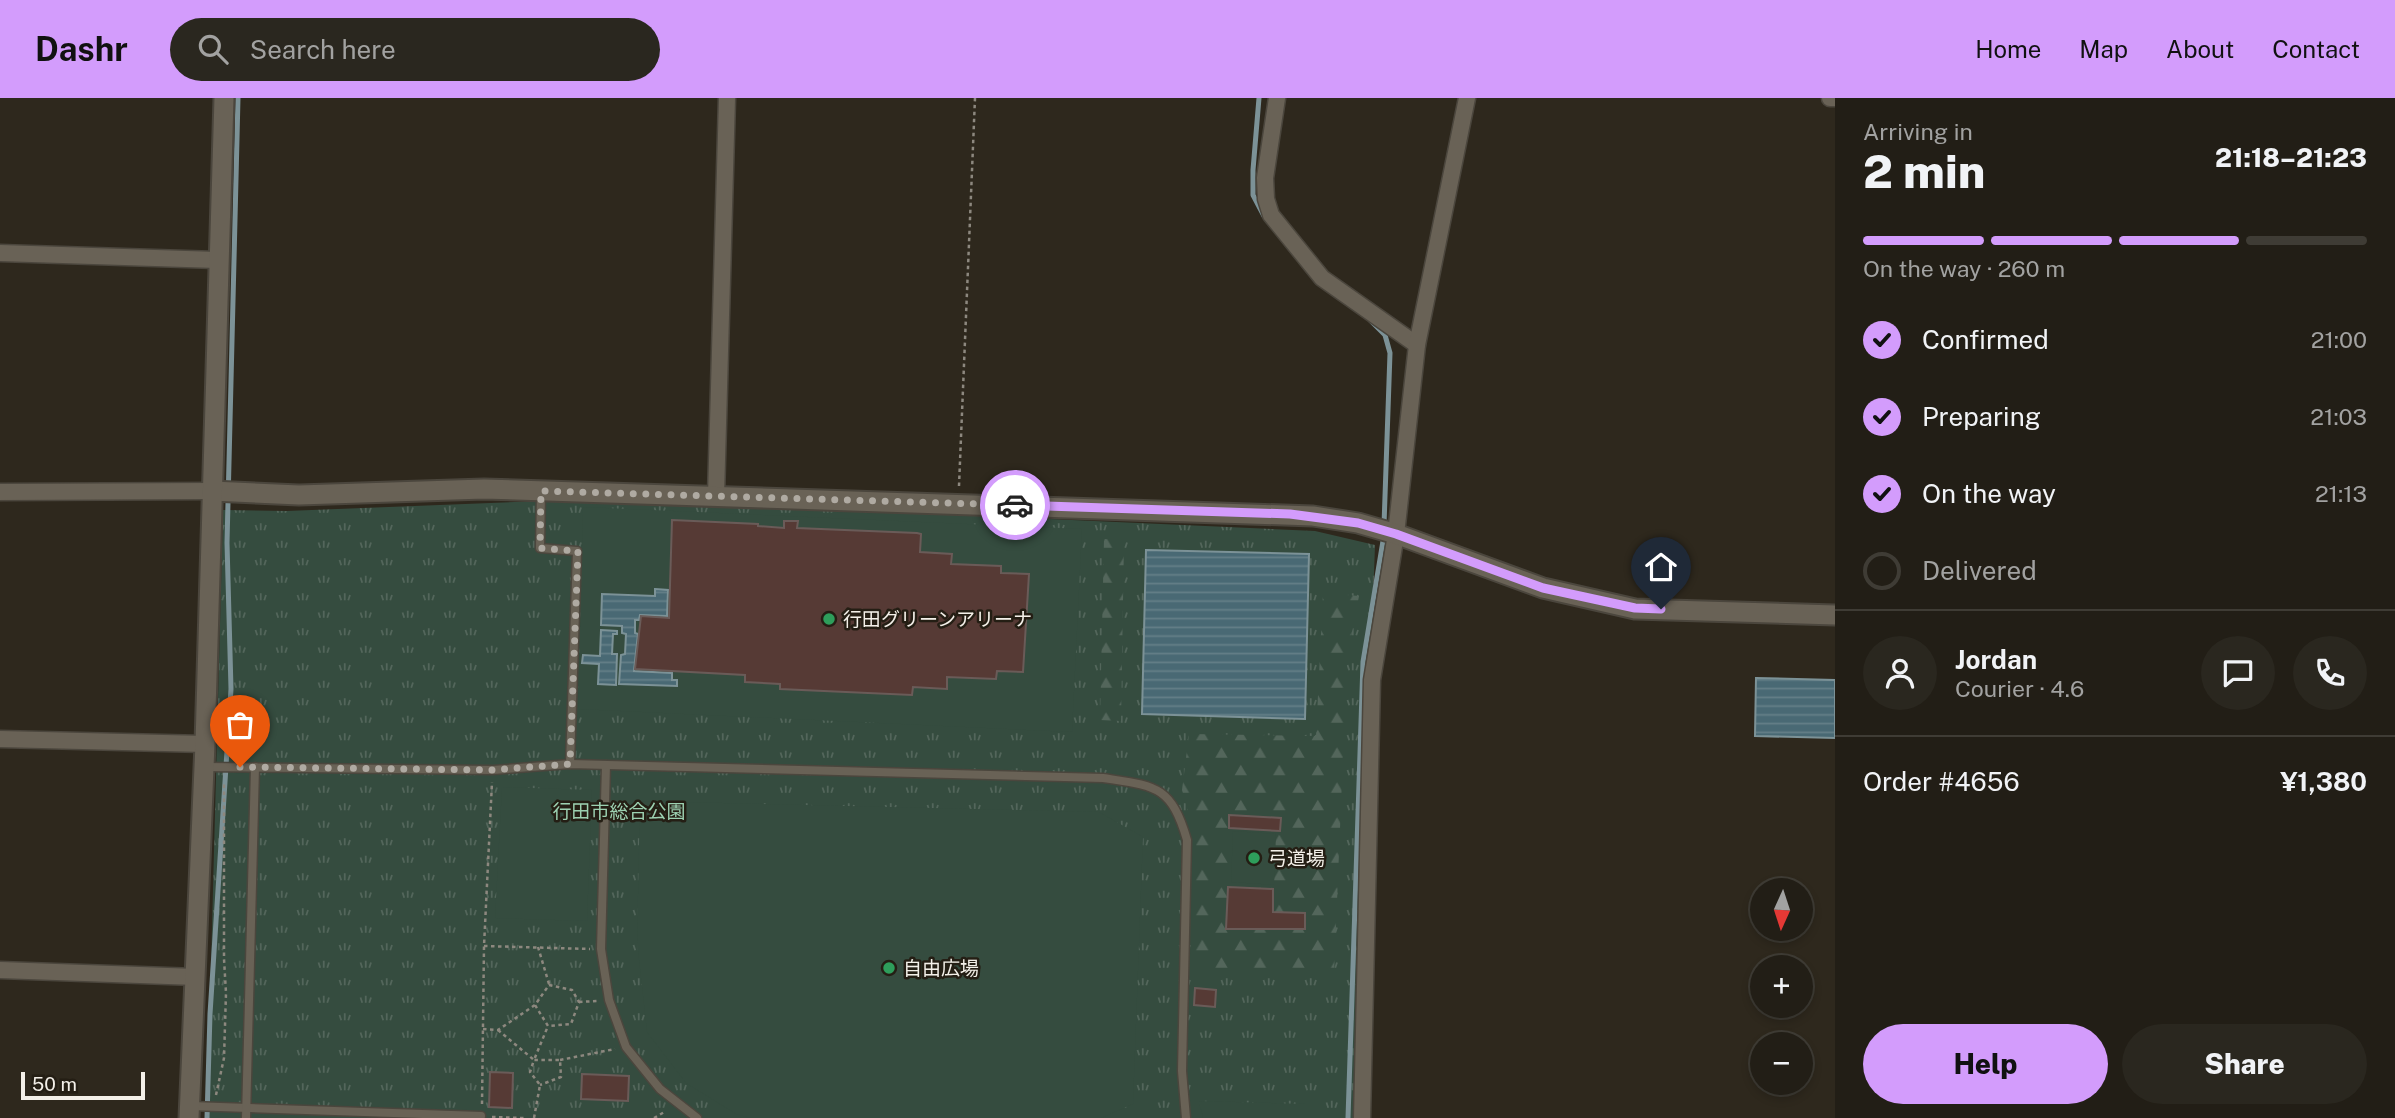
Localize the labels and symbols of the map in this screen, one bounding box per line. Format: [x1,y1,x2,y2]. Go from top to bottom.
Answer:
courier [980,470,1050,540]
pin [1631,537,1691,609]
place label: 行田グリーンアリーナ [843,608,1032,630]
marker: 行田グリーンアリーナ [821,611,837,627]
pin [210,695,270,767]
park label: 行田市総合公園 [552,800,686,822]
place label: 弓道場 [1268,847,1325,869]
marker: 弓道場 [1246,850,1262,866]
north arrow [1750,878,1813,942]
place label: 自由広場 [903,957,979,979]
marker: 自由広場 [881,960,897,976]
scale bar [21,1069,145,1101]

